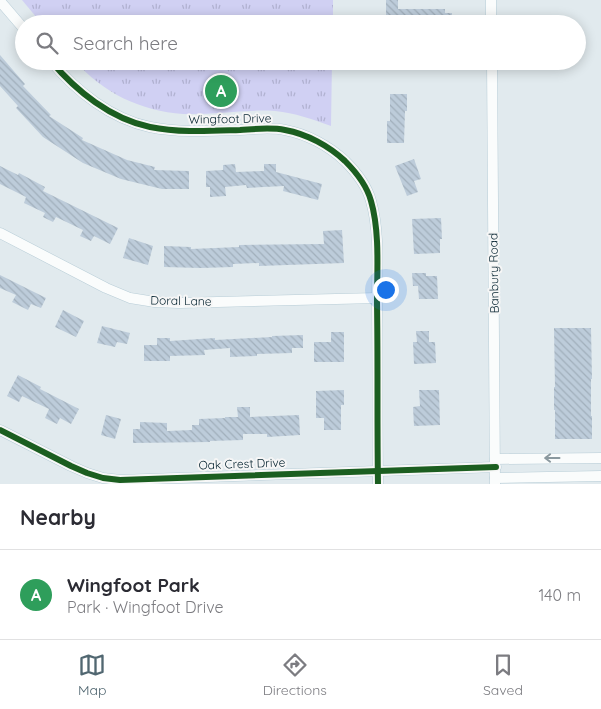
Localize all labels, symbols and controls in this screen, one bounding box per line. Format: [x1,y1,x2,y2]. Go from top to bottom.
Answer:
search box [15,15,586,70]
icon: search [33,29,61,57]
text: Search here [73,31,178,55]
pin: A [205,72,237,110]
street label: Wingfoot Drive [188,110,272,127]
street label: Banbury Road [485,233,502,313]
your location [373,277,399,303]
street label: Doral Lane [150,292,212,309]
street label: Oak Crest Drive [198,454,286,473]
one-way arrow [545,454,561,463]
text: Nearby [20,504,96,530]
text: Wingfoot Park [67,573,200,597]
text: A [31,585,41,605]
text: 140 m [538,585,581,605]
text: Park · Wingfoot Drive [67,597,224,617]
tab: Map [78,651,107,699]
tab: Directions [263,651,327,699]
tab: Saved [483,651,523,699]

